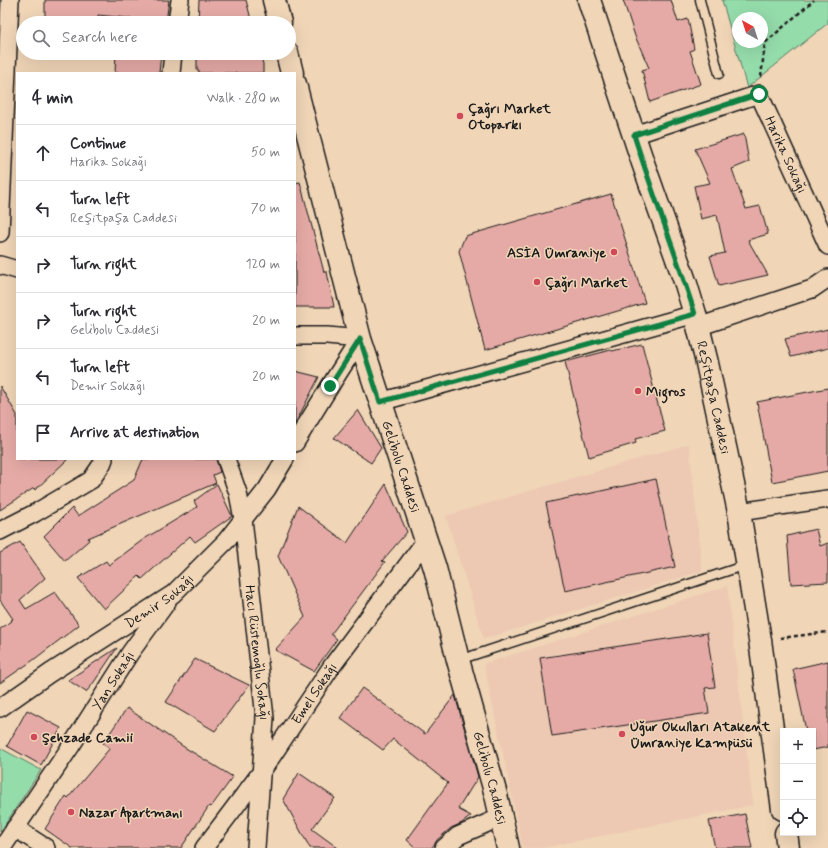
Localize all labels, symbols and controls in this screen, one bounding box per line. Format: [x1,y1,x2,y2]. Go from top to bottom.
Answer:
north arrow [732,12,768,48]
search box [16,16,296,60]
icon: search [30,27,52,49]
text: Search here [62,28,138,48]
route start [750,85,768,103]
text: 4 min [32,87,73,109]
text: Walk · 280 m [207,90,280,107]
place label: Çağrı Market Otoparkı [468,100,551,134]
marker: Çağrı Market Otoparkı [455,111,465,121]
street label: Harika Sokağı [760,113,811,196]
text: Continue [70,134,126,154]
icon: ahead [32,142,54,164]
text: 50 m [251,144,280,161]
text: Harika Sokağı [70,154,147,171]
text: Turn left [70,190,130,210]
icon: left [32,198,54,220]
text: 70 m [251,200,280,217]
text: Reşitpaşa Caddesi [70,210,177,227]
place label: ASİA Ümraniye [507,244,606,262]
marker: ASİA Ümraniye [609,247,619,257]
icon: right [32,254,54,276]
text: Turn right [70,255,137,275]
text: 120 m [246,256,280,273]
place label: Çağrı Market [545,274,628,293]
marker: Çağrı Market [532,277,542,287]
text: Turn right [70,302,137,322]
icon: right [32,310,54,332]
text: 20 m [252,312,280,329]
text: Gelibolu Caddesi [70,322,159,339]
street label: Reşitpaşa Caddesi [692,339,734,456]
text: Turn left [70,358,130,378]
icon: left [32,366,54,388]
text: 20 m [252,368,280,385]
route end [321,377,339,395]
text: Demir Sokağı [70,378,145,395]
place label: Migros [646,383,686,404]
marker: Migros [633,386,643,396]
street label: Gelibolu Caddesi [377,418,424,515]
icon: arrive [32,422,54,444]
text: Arrive at destination [70,423,199,443]
street label: Demir Sokağı [122,570,198,633]
street label: Hacı Rüstemoğlu Sokağı [240,584,273,721]
street label: Yan Sokağı [88,648,139,714]
street label: Emel Sokağı [288,659,342,728]
place label: Uğur Okulları Atakent Ümraniye Kampüsü [630,718,771,752]
map controls [780,728,816,836]
button: + [780,728,816,764]
place label: Şehzade Camii [42,729,133,747]
street label: Gelibolu Caddesi [468,729,510,826]
marker: Uğur Okulları Atakent Ümraniye Kampüsü [617,729,627,739]
marker: Şehzade Camii [29,732,39,742]
button: − [780,764,816,800]
button: locate [780,800,816,836]
place label: Nazar Apartmanı [79,804,183,824]
marker: Nazar Apartmanı [66,807,76,817]

